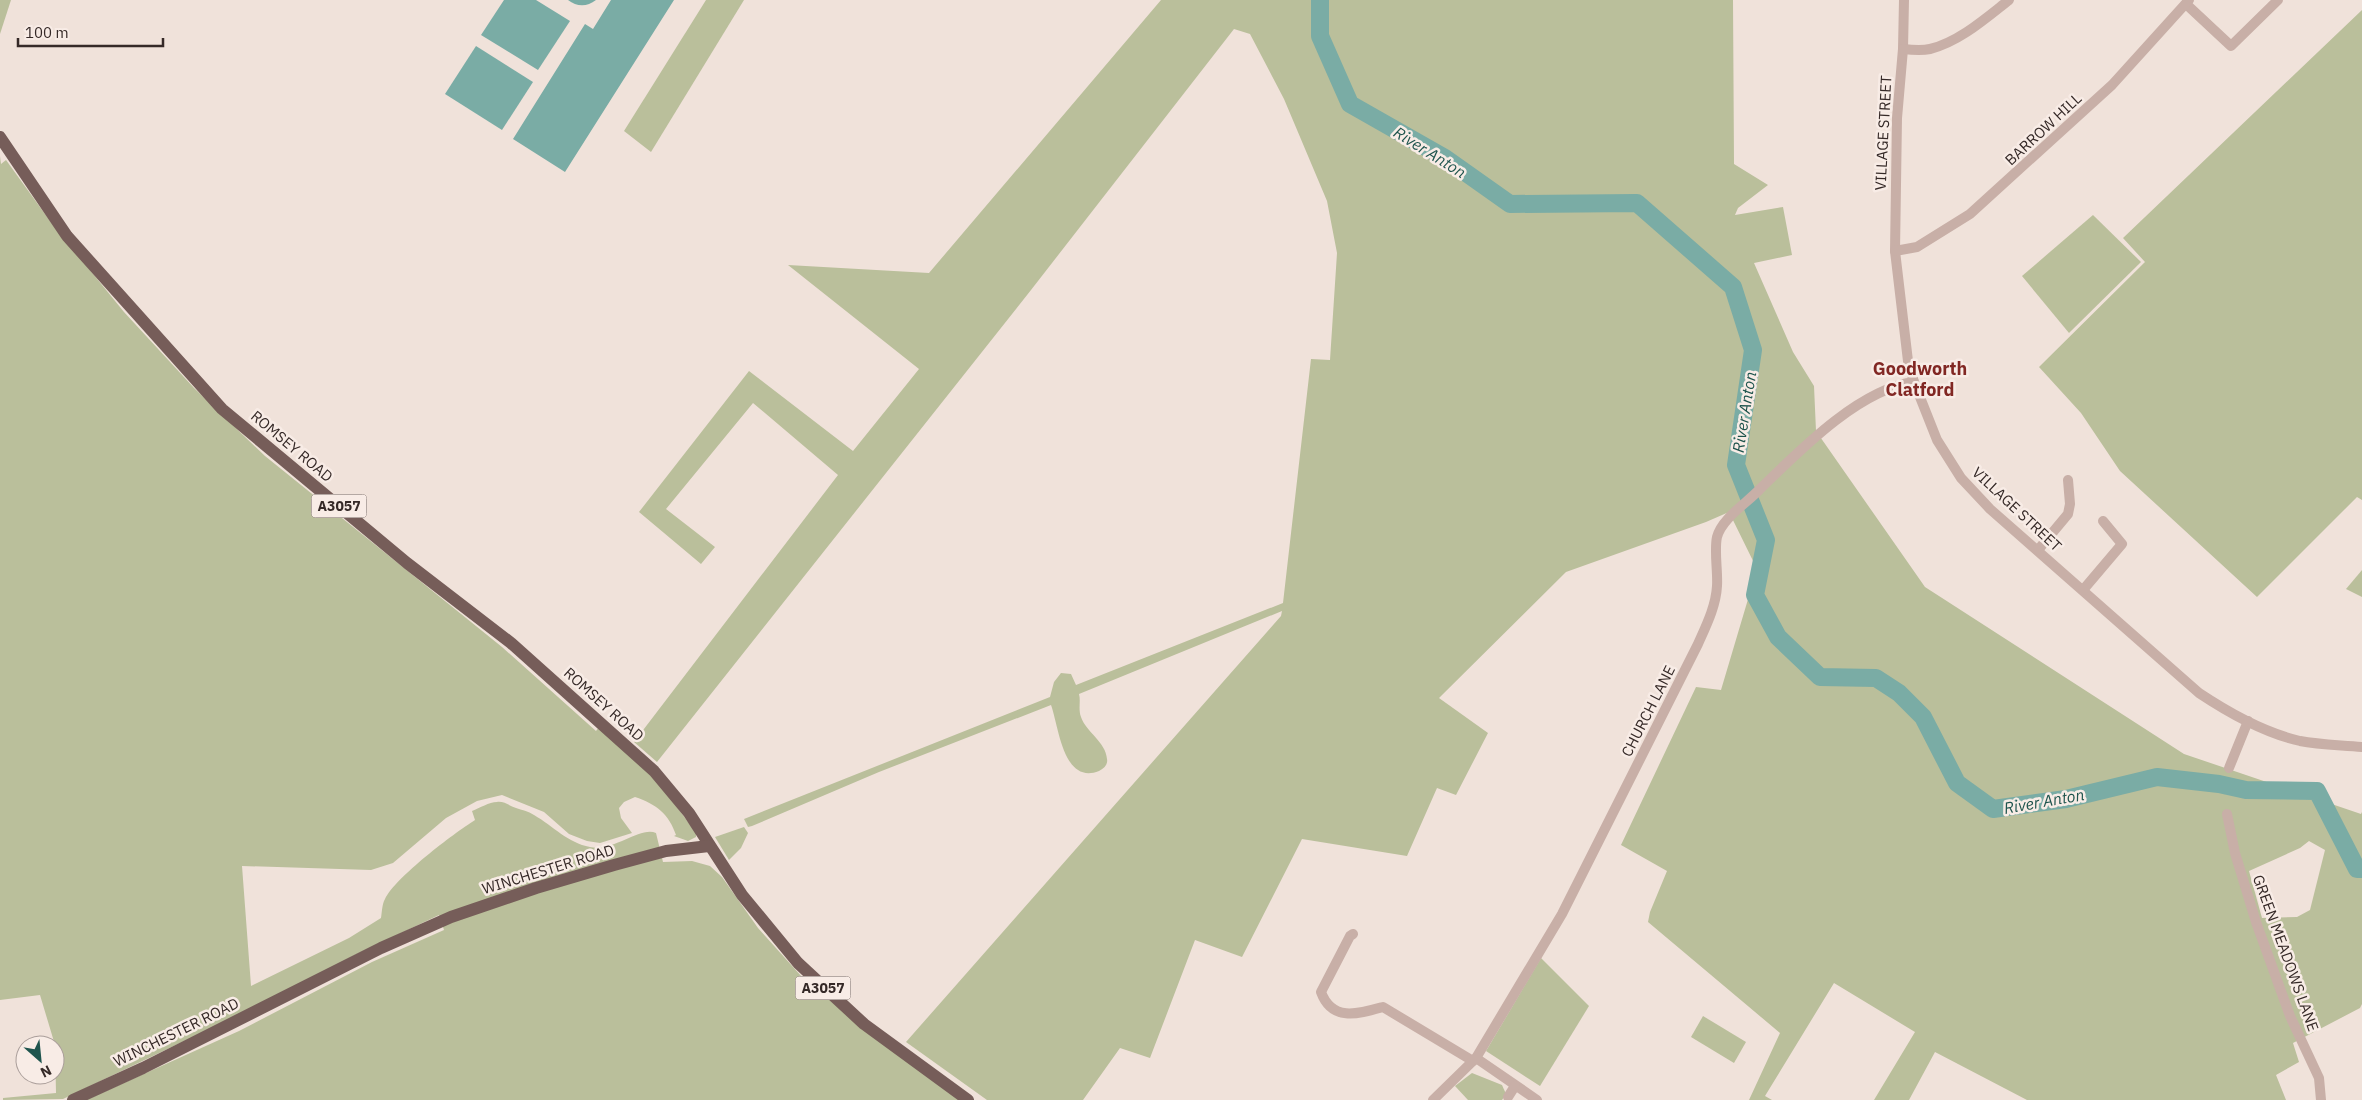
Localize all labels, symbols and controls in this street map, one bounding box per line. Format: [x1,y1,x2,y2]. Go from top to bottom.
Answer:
scale bar [18,15,162,47]
text: 100 m [25,23,69,42]
street label: VILLAGE STREET [1870,75,1896,191]
street label: BARROW HILL [2001,88,2085,169]
water label: River Anton [1390,122,1470,182]
district label: Goodworth Clatford [1873,357,1967,401]
water label: River Anton [1728,370,1760,454]
street label: ROMSEY ROAD [247,406,337,486]
street label: VILLAGE STREET [1968,463,2066,556]
road number: A3057 [312,494,366,518]
street label: CHURCH LANE [1617,662,1679,760]
street label: ROMSEY ROAD [560,663,648,745]
water label: River Anton [2002,784,2086,818]
street label: WINCHESTER ROAD [480,840,616,898]
street label: GREEN MEADOWS LANE [2249,872,2323,1034]
road number: A3057 [796,976,850,1000]
street label: WINCHESTER ROAD [110,993,242,1071]
north arrow [15,1035,65,1085]
text: N [37,1061,55,1082]

